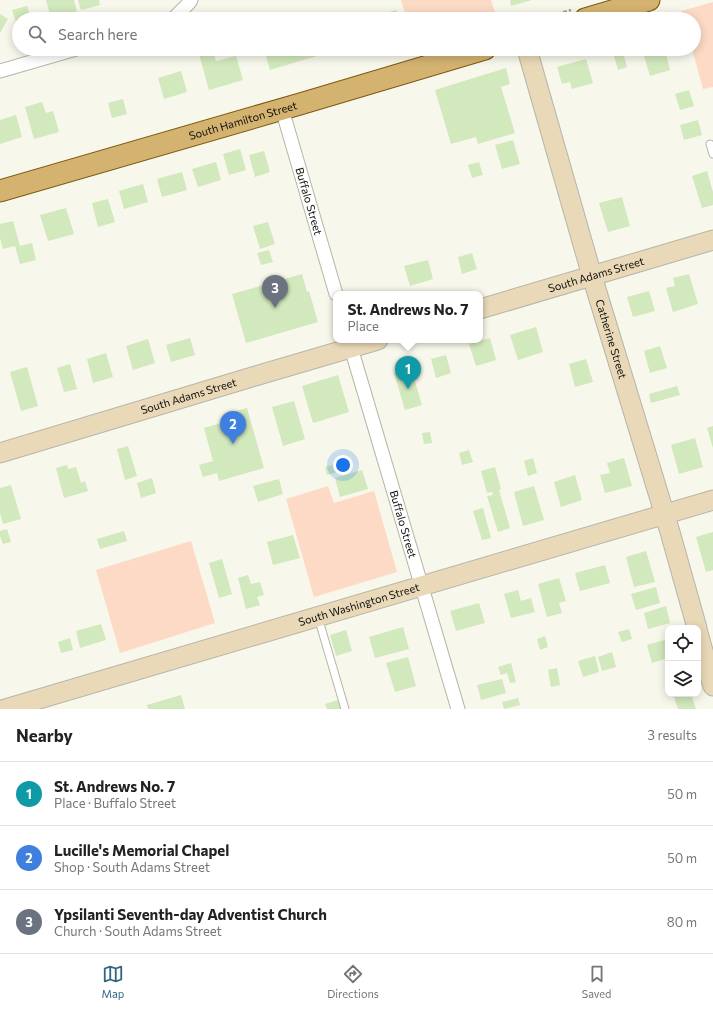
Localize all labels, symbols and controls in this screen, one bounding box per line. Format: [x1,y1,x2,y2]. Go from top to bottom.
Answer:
search box [12,12,701,56]
icon: search [26,23,48,45]
text: Search here [58,25,137,43]
street label: South Hamilton Street [187,98,299,142]
street label: Buffalo Street [293,166,326,237]
street label: South Adams Street [546,254,646,295]
pin: 3 [262,275,288,308]
popup [333,291,483,343]
street label: Catherine Street [593,297,630,381]
text: St. Andrews No. 7 [347,300,469,318]
text: Place [347,318,379,334]
pin: 1 [395,356,421,389]
street label: South Adams Street [139,375,238,416]
pin: 2 [220,411,246,444]
your location [333,455,353,475]
street label: Buffalo Street [388,489,420,560]
street label: South Washington Street [297,580,421,628]
map controls [665,625,701,697]
button: locate [665,625,701,661]
button: layers [665,661,701,697]
text: Nearby [16,725,73,746]
text: 3 results [648,727,697,743]
text: St. Andrews No. 7 [54,777,175,795]
text: 1 [26,786,32,802]
text: 50 m [667,786,697,802]
text: Place · Buffalo Street [54,795,176,811]
text: Lucille's Memorial Chapel [54,841,229,859]
text: 2 [25,850,33,866]
text: 50 m [667,850,697,866]
text: Shop · South Adams Street [54,859,210,875]
text: Ypsilanti Seventh-day Adventist Church [54,905,327,923]
text: 3 [25,914,33,930]
text: 80 m [667,914,697,930]
text: Church · South Adams Street [54,923,222,939]
tab: Map [102,963,124,1000]
tab: Directions [327,963,379,1000]
tab: Saved [582,963,611,1000]

